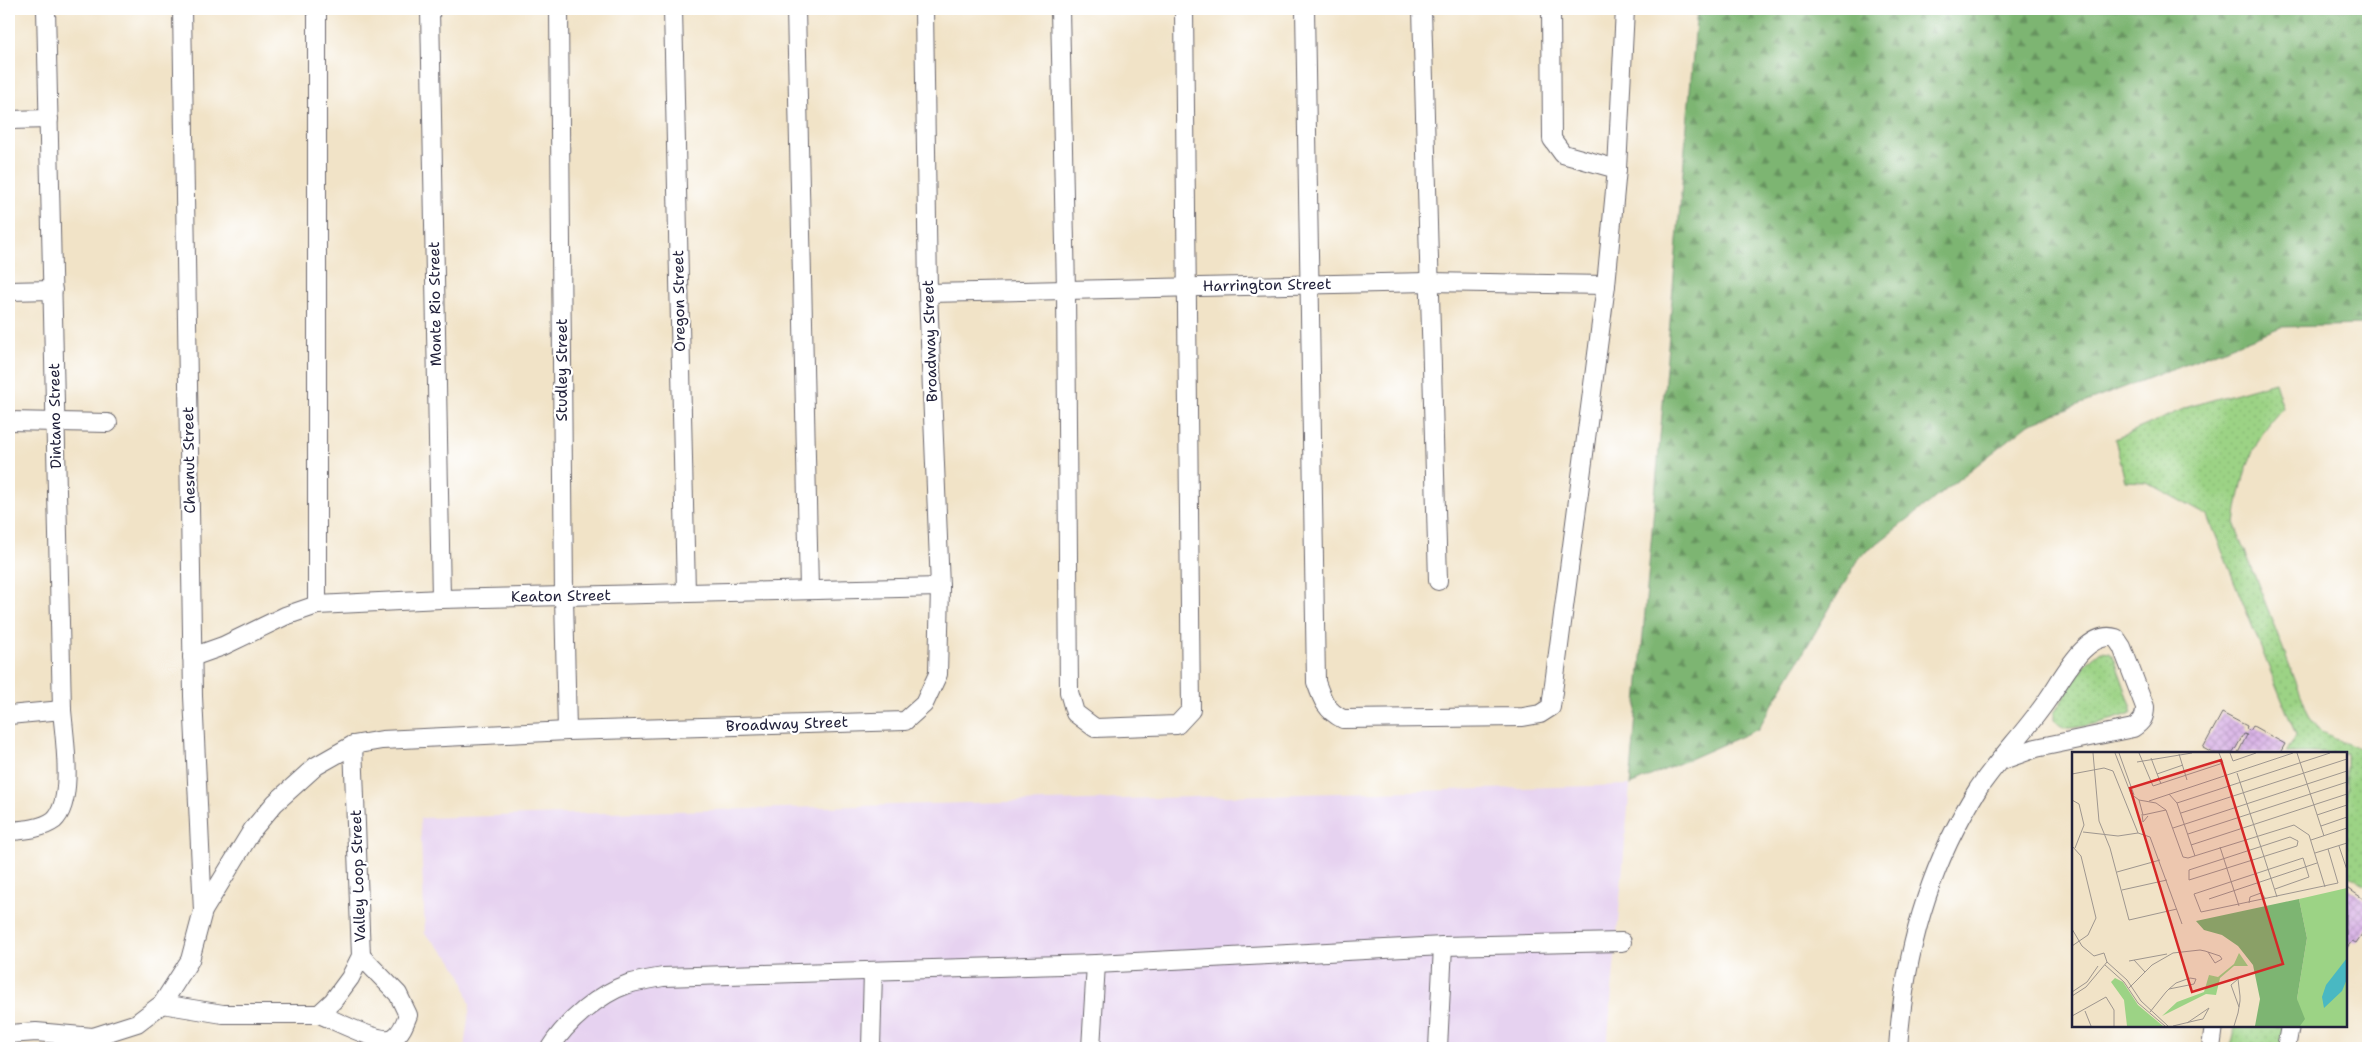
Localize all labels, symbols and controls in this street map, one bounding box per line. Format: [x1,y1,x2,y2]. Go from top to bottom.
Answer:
street label: Monte Rio Street [424,241,446,367]
street label: Oregon Street [668,250,690,352]
street label: Harrington Street [1202,274,1332,296]
street label: Broadway Street [918,279,942,403]
street label: Studley Street [552,318,572,422]
street label: Dintano Street [44,363,66,469]
street label: Chesnut Street [178,406,200,514]
street label: Keaton Street [511,585,611,607]
street label: Broadway Street [725,712,849,736]
inset map [2072,752,2347,1027]
street label: Valley Loop Street [346,809,370,943]

